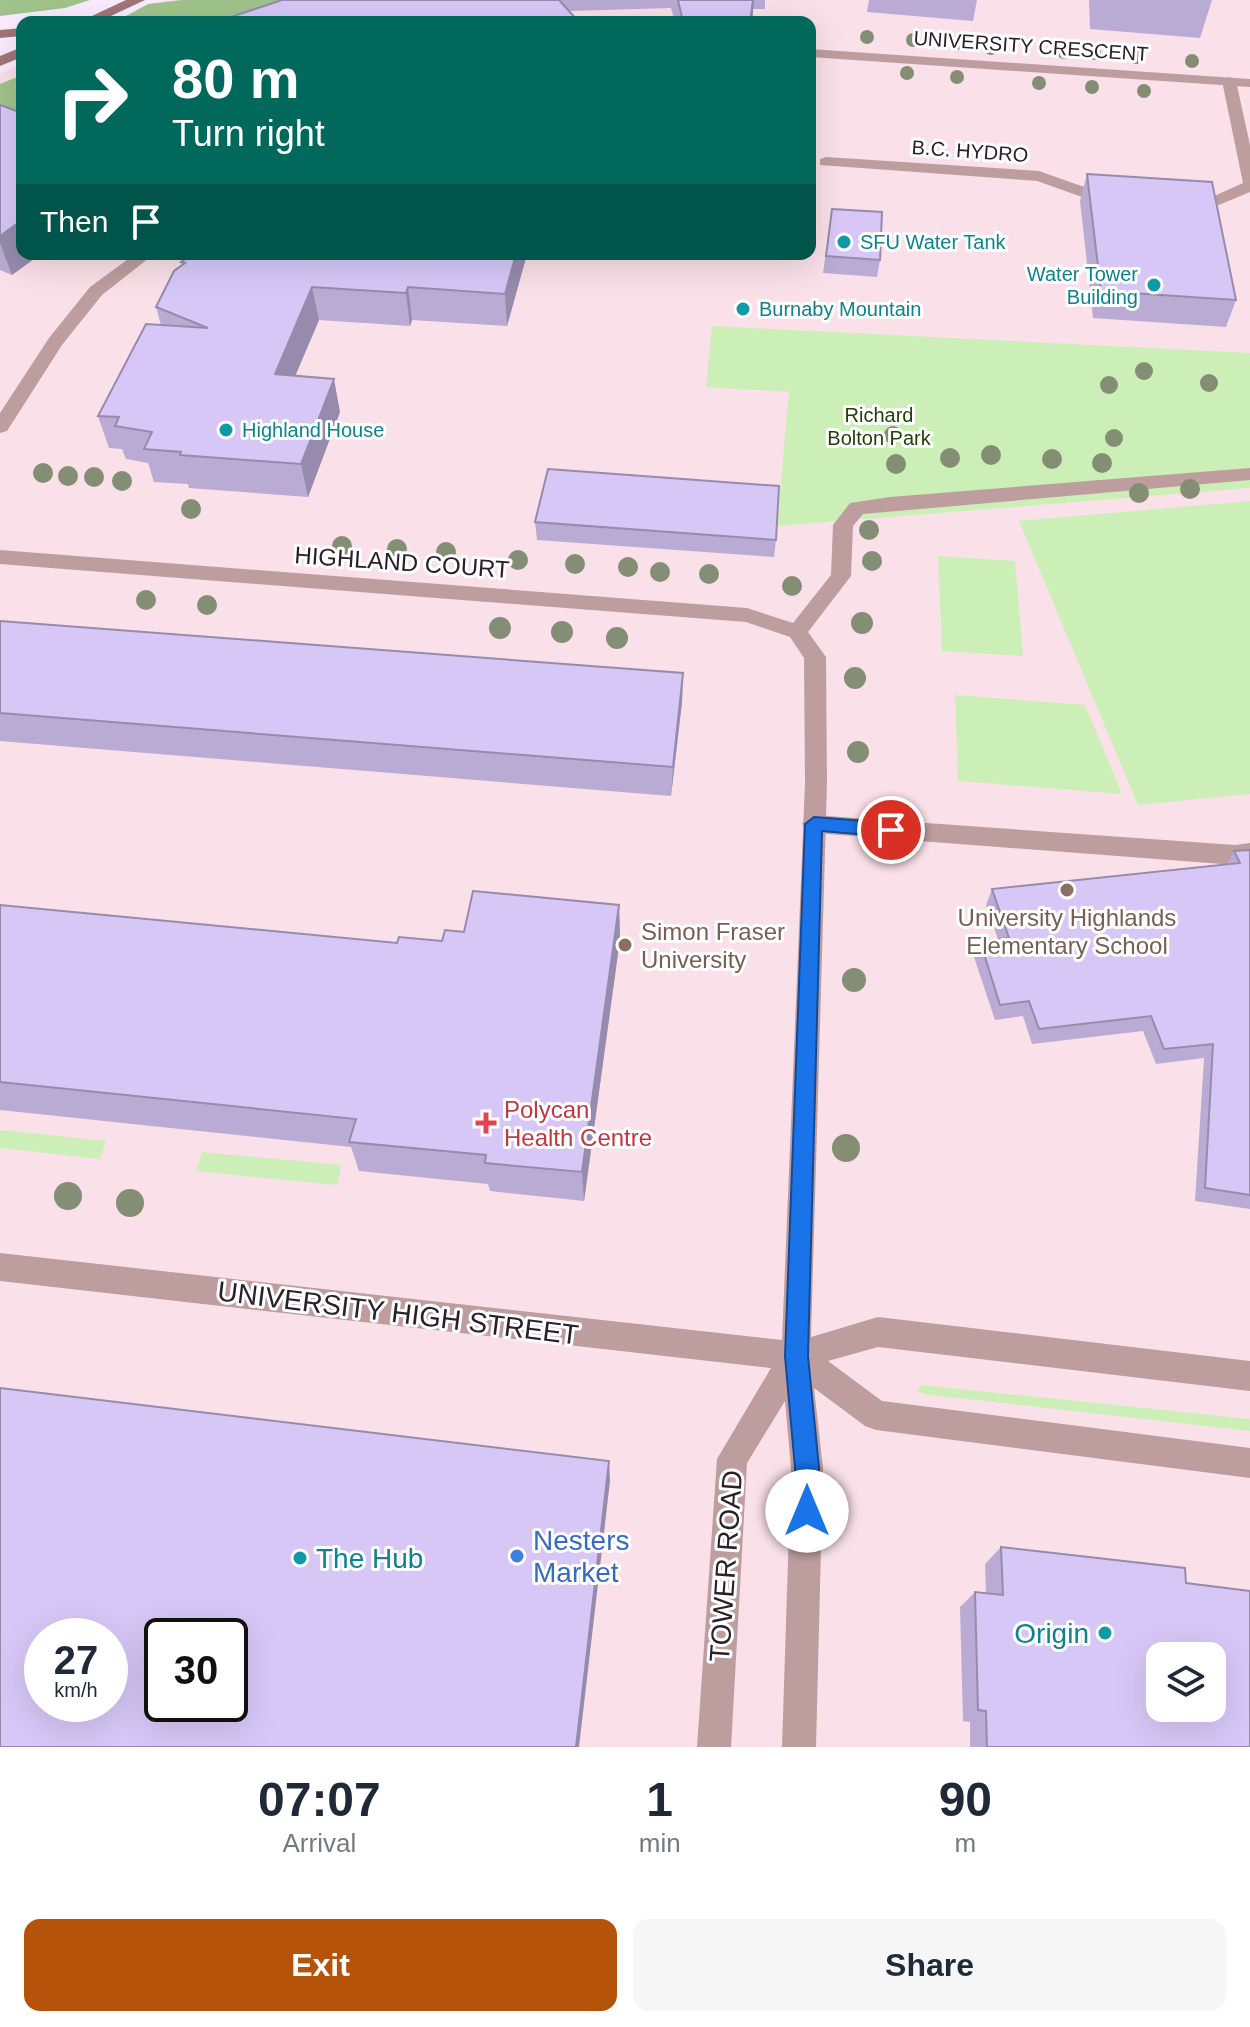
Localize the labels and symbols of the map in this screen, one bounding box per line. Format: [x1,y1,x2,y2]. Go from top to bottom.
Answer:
street label: UNIVERSITY CRESCENT [913,27,1149,65]
street label: B.C. HYDRO [911,136,1029,166]
place label: SFU Water Tank [860,231,1007,253]
marker: SFU Water Tank [835,233,853,251]
place label: Water Tower Building [1027,263,1138,308]
marker: Water Tower Building [1145,276,1163,294]
place label: Burnaby Mountain [759,298,921,320]
marker: Burnaby Mountain [734,300,752,318]
park label: Richard Bolton Park [827,404,932,449]
place label: Highland House [242,419,384,441]
marker: Highland House [217,421,235,439]
street label: HIGHLAND COURT [294,541,511,583]
pin [857,796,925,864]
marker: University Highlands Elementary School [1058,881,1076,899]
place label: University Highlands Elementary School [958,904,1176,959]
place label: Simon Fraser University [641,918,785,973]
marker: Simon Fraser University [616,936,634,954]
place label: Polycan Health Centre [504,1096,652,1151]
marker: Polycan Health Centre [475,1112,497,1134]
street label: UNIVERSITY HIGH STREET [216,1275,580,1351]
street label: TOWER ROAD [704,1469,748,1663]
position arrow [765,1469,849,1553]
place label: Nesters Market [533,1525,629,1588]
place label: The Hub [316,1543,423,1574]
marker: Nesters Market [508,1547,526,1565]
marker: The Hub [291,1549,309,1567]
speed limit sign: 30 [144,1618,248,1722]
place label: Origin [1014,1618,1089,1649]
marker: Origin [1096,1624,1114,1642]

